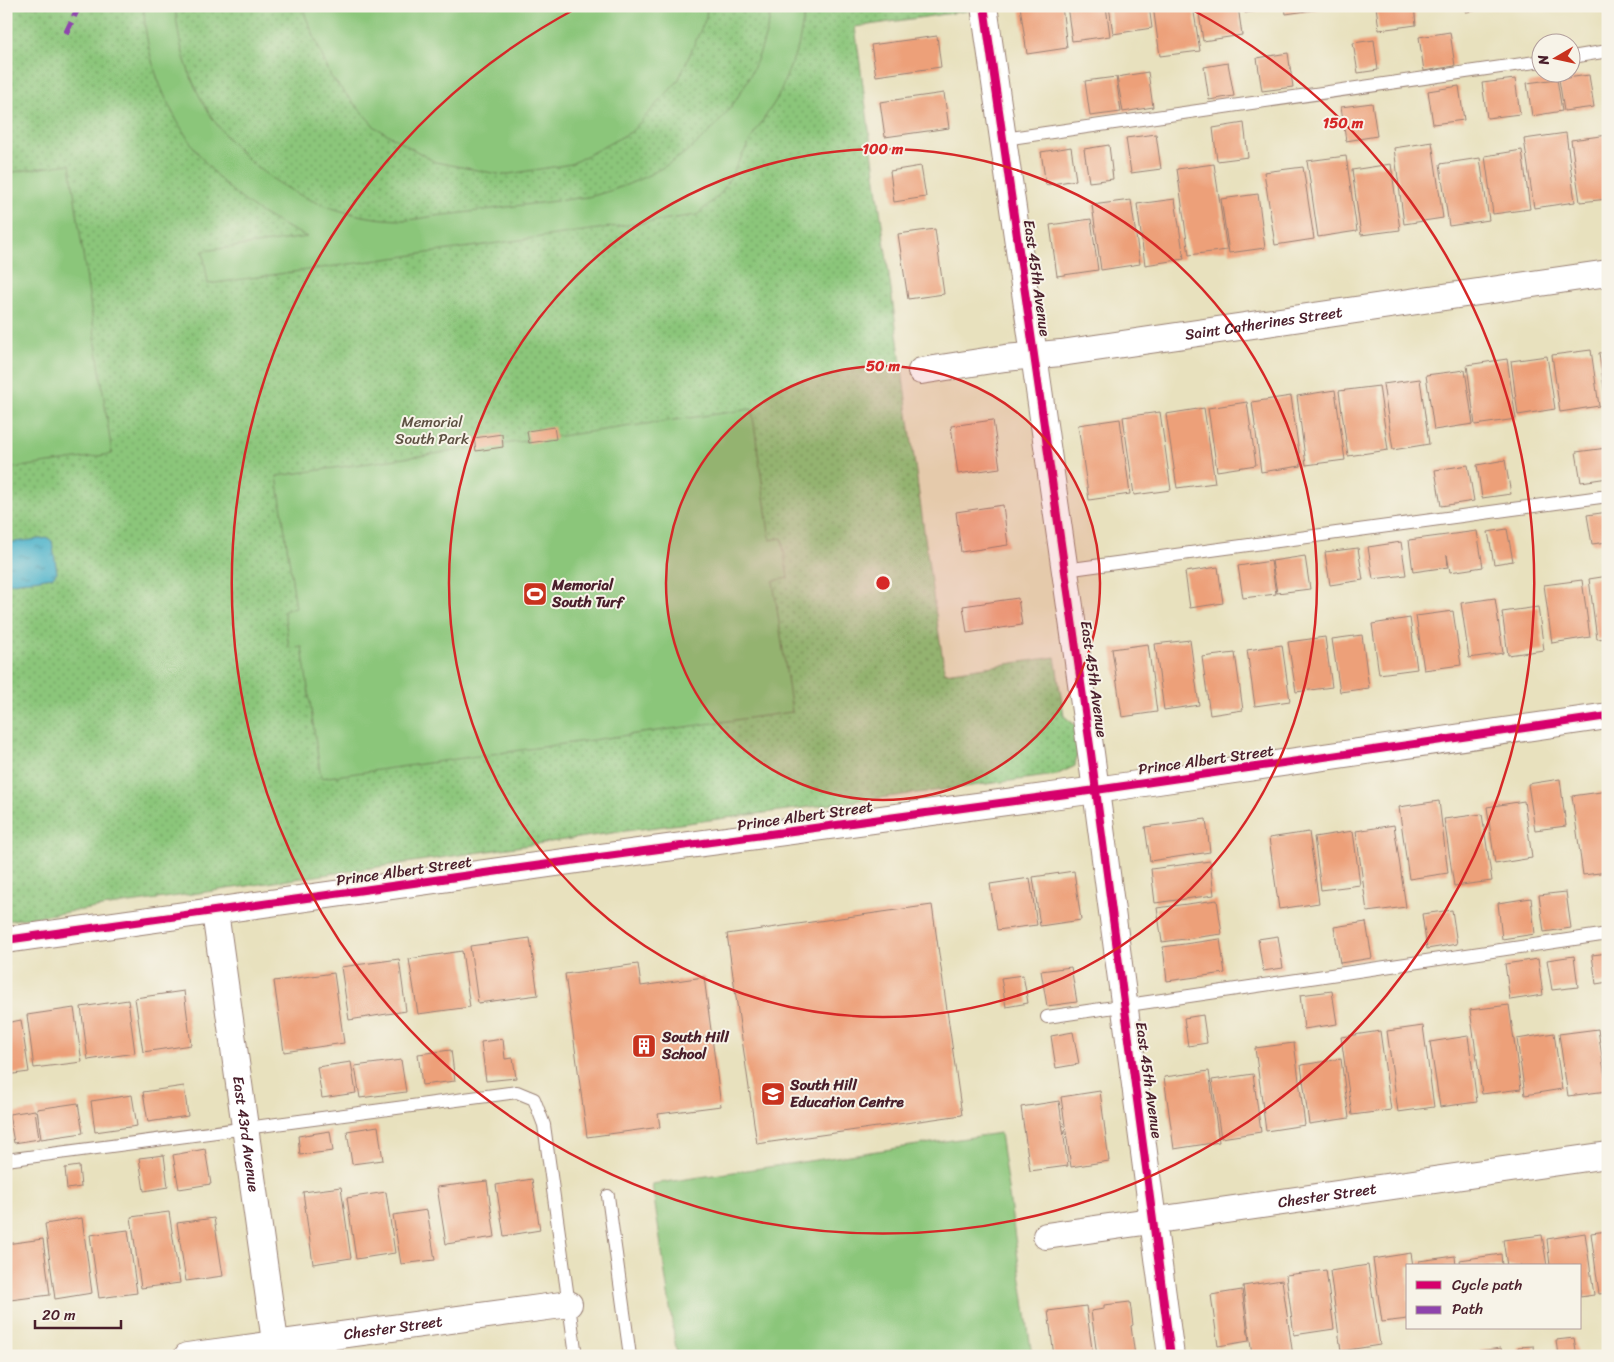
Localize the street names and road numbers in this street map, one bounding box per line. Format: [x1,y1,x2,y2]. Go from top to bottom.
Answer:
street label: East 45th Avenue [1016,218,1058,338]
street label: Saint Catherines Street [1183,299,1345,348]
street label: East 45th Avenue [1073,619,1115,739]
street label: Prince Albert Street [1137,738,1276,782]
street label: Prince Albert Street [736,794,875,838]
street label: Prince Albert Street [335,849,474,893]
street label: East 45th Avenue [1128,1020,1170,1140]
street label: East 43rd Avenue [225,1074,267,1193]
street label: Chester Street [1276,1175,1379,1215]
street label: Chester Street [342,1308,445,1348]

